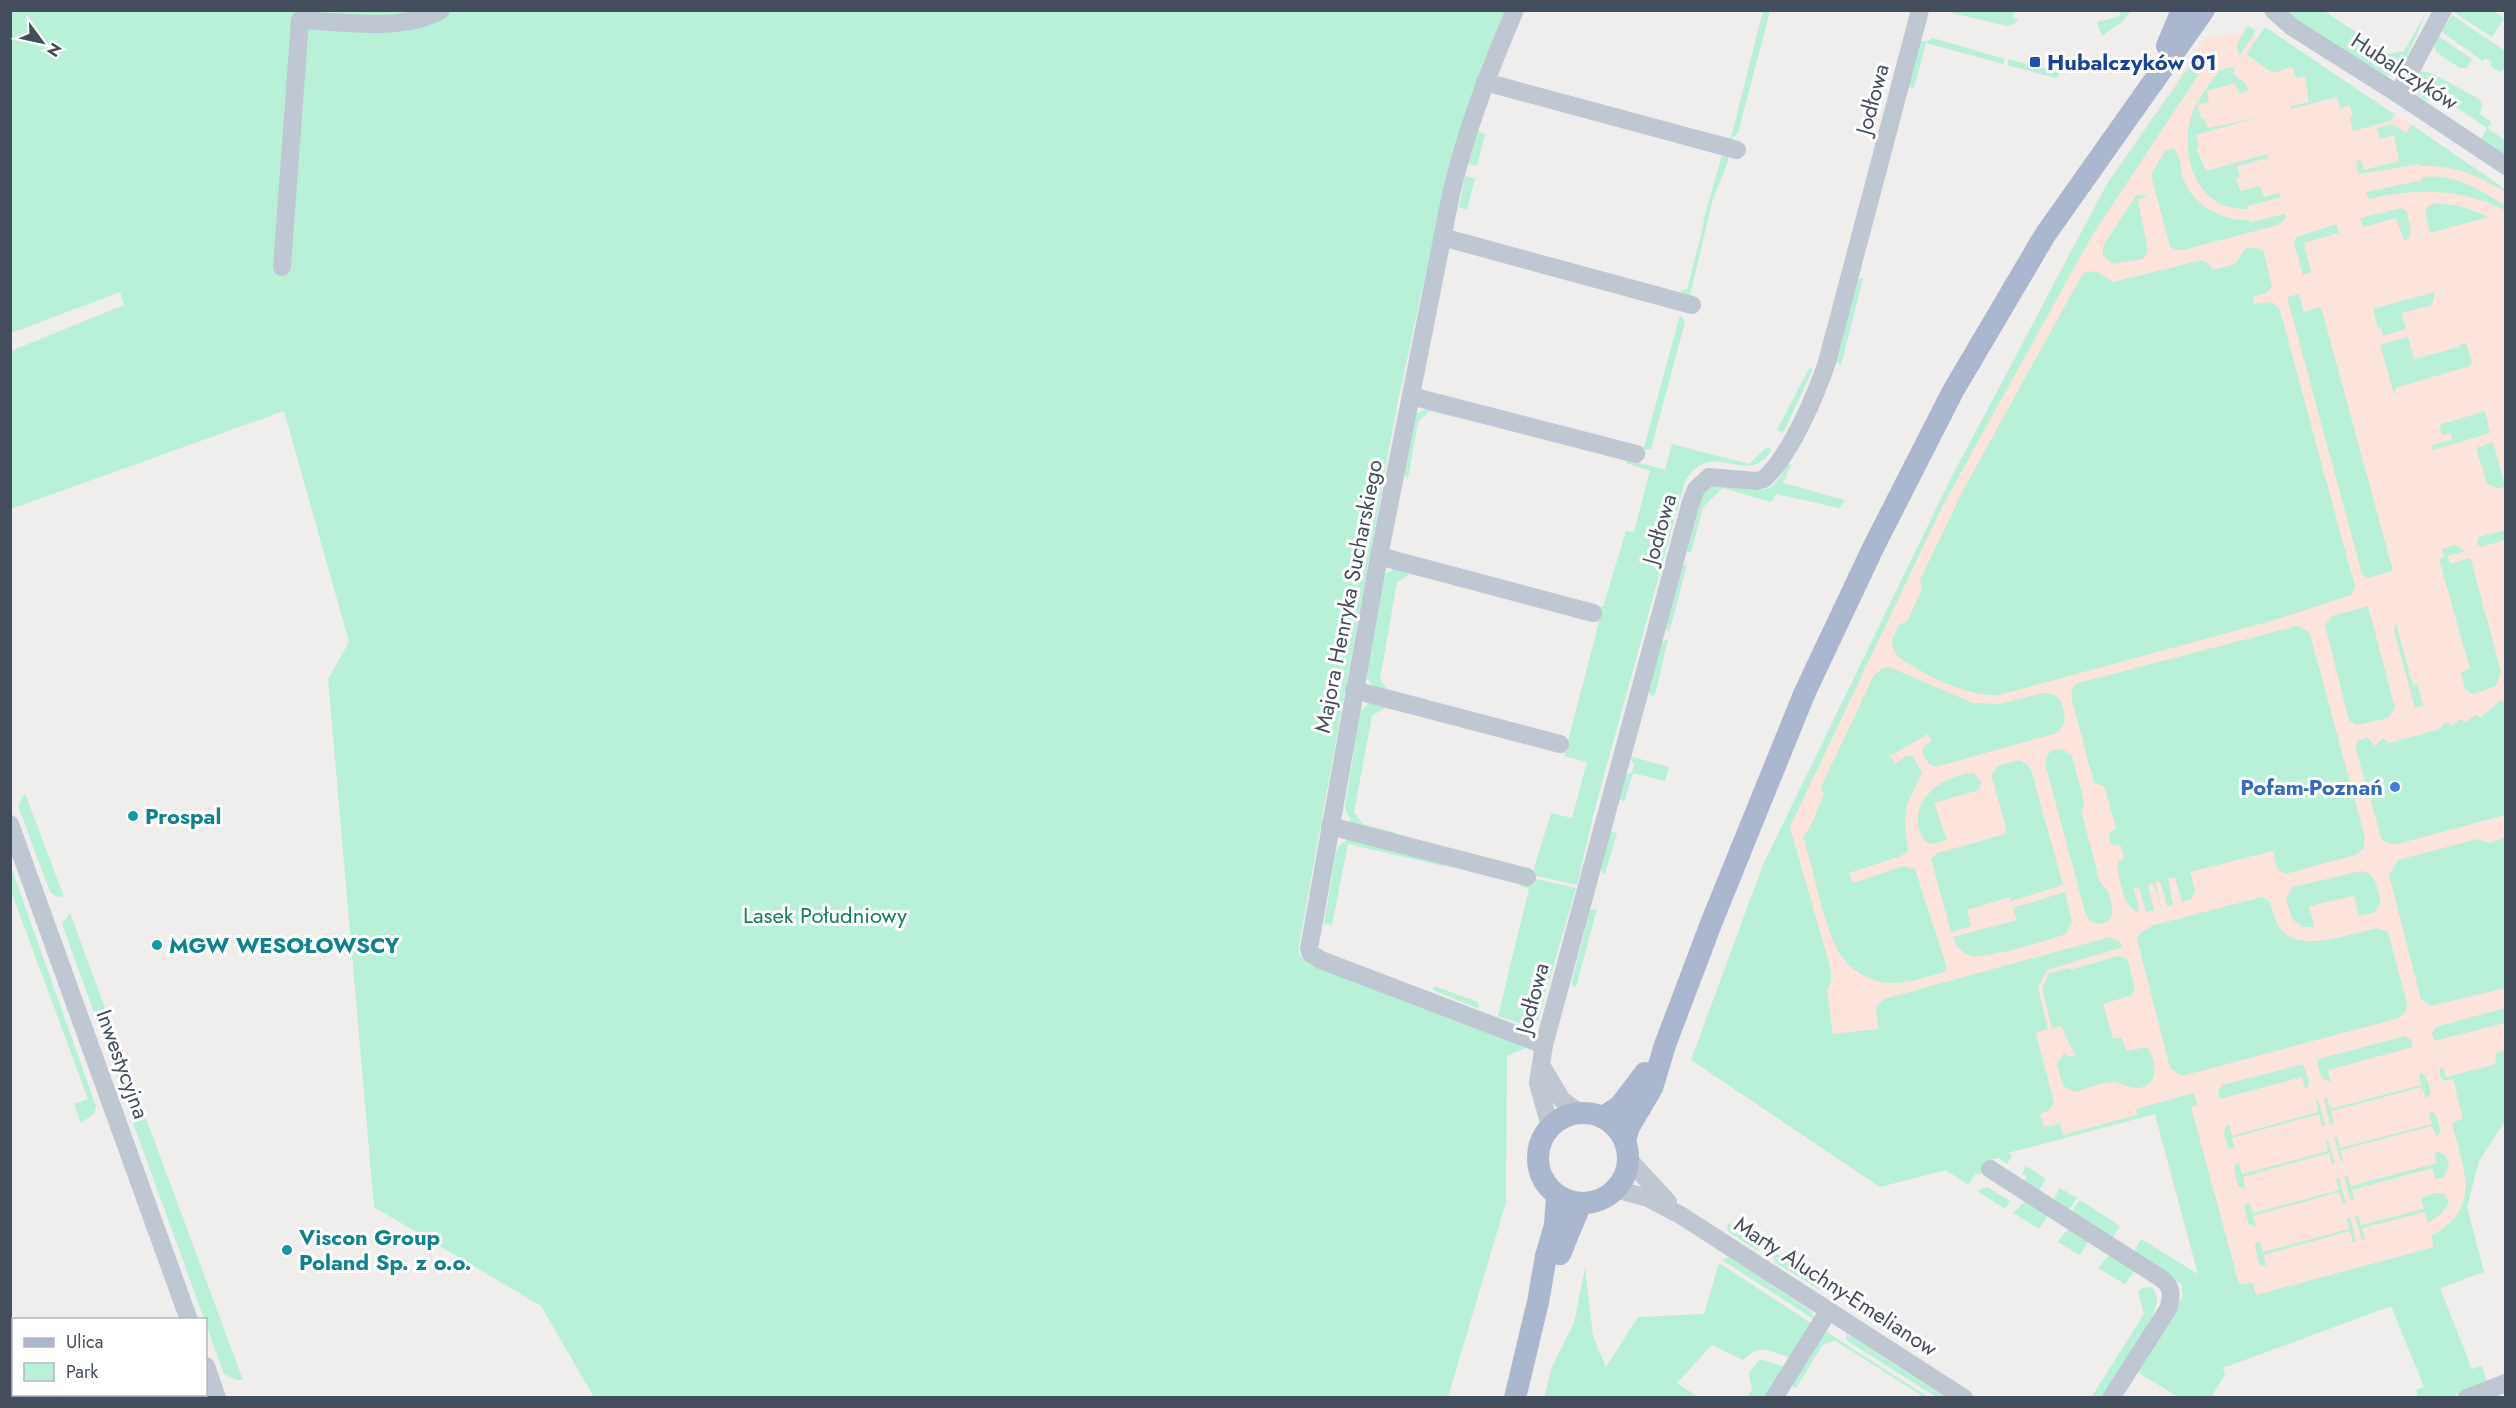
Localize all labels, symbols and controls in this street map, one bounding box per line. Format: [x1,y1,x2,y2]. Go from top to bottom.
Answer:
north arrow [12,12,72,72]
street label: Hubalczyków [2345,24,2465,118]
text: N [41,38,67,61]
place label: Hubalczyków 01 [2047,46,2217,78]
marker: Hubalczyków 01 [2028,55,2042,69]
street label: Jodłowa [1846,60,1897,141]
street label: Majora Henryka Sucharskiego [1306,457,1390,735]
street label: Jodłowa [1633,490,1684,571]
place label: Pofam-Poznań [2240,771,2383,803]
marker: Pofam-Poznań [2388,780,2402,794]
place label: Prospal [145,800,221,832]
marker: Prospal [126,809,140,823]
park label: Lasek Południowy [743,899,907,931]
place label: MGW WESOŁOWSCY [169,929,400,961]
marker: MGW WESOŁOWSCY [150,938,164,952]
street label: Jodłowa [1506,959,1557,1040]
street label: Inwestycyjna [88,1005,158,1123]
street label: Marty Aluchny-Emelianow [1728,1208,1944,1364]
place label: Viscon Group Poland Sp. z o.o. [298,1221,472,1278]
marker: Viscon Group Poland Sp. z o.o. [280,1243,294,1257]
legend [12,1318,207,1396]
text: Ulica [66,1329,103,1355]
text: Park [66,1359,98,1385]

